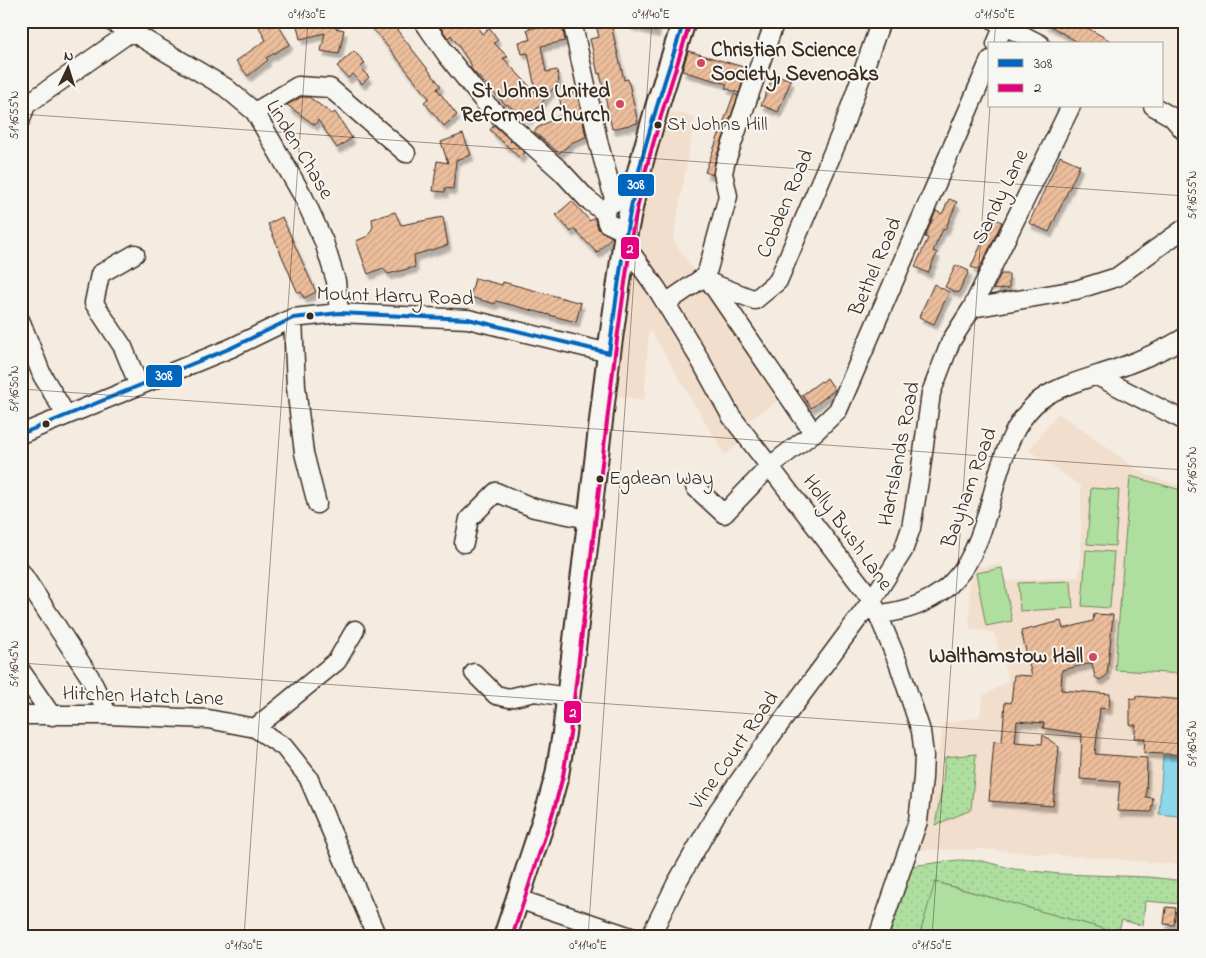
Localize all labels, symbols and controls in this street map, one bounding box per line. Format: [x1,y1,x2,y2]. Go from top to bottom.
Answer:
text: 0°11'30"E [288,6,326,24]
text: 0°11'40"E [632,6,670,24]
text: 0°11'50"E [975,6,1015,24]
place label: Christian Science Society, Sevenoaks [711,36,879,92]
north arrow [42,42,92,92]
legend [988,42,1164,108]
text: N [63,46,74,67]
text: 308 [1034,53,1053,75]
marker: Christian Science Society, Sevenoaks [695,57,707,69]
place label: St Johns United Reformed Church [461,77,610,131]
text: 2 [1034,77,1042,99]
text: 51°16'55"N [6,91,24,139]
street label: Linden Chase [257,94,341,206]
marker: St Johns United Reformed Church [614,98,626,110]
place label: St Johns Hill [667,111,768,140]
marker: St Johns Hill [653,120,663,130]
street label: Sandy Lane [965,144,1039,251]
street label: Cobden Road [750,145,822,263]
text: 51°16'55"N [1184,171,1202,219]
line badge: 308 [617,173,655,197]
text: 308 [626,175,645,196]
street label: Bethel Road [841,213,910,322]
line badge: 2 [620,236,640,260]
text: 2 [626,239,634,260]
street label: Mount Harry Road [316,279,474,317]
unlabelled marker [305,311,315,321]
line badge: 308 [145,364,183,388]
text: 51°16'50"N [6,365,24,413]
text: 308 [154,366,173,387]
street label: Hartslands Road [871,379,929,529]
unlabelled marker [41,419,51,429]
street label: Bayham Road [934,424,1008,554]
text: 51°16'50"N [1184,446,1202,494]
place label: Egdean Way [609,465,713,495]
street label: Holly Bush Lane [793,469,900,599]
marker: Egdean Way [595,474,605,484]
text: 51°16'45"N [6,641,24,687]
place label: Walthamstow Hall [929,642,1083,672]
marker: Walthamstow Hall [1087,651,1099,663]
street label: Hitchen Hatch Lane [62,679,225,715]
street label: Vine Court Road [682,685,787,817]
line badge: 2 [563,700,582,724]
text: 2 [569,703,577,724]
text: 51°16'45"N [1184,721,1202,767]
text: 0°11'30"E [225,937,263,955]
text: 0°11'40"E [569,937,607,955]
text: 0°11'50"E [912,937,952,955]

